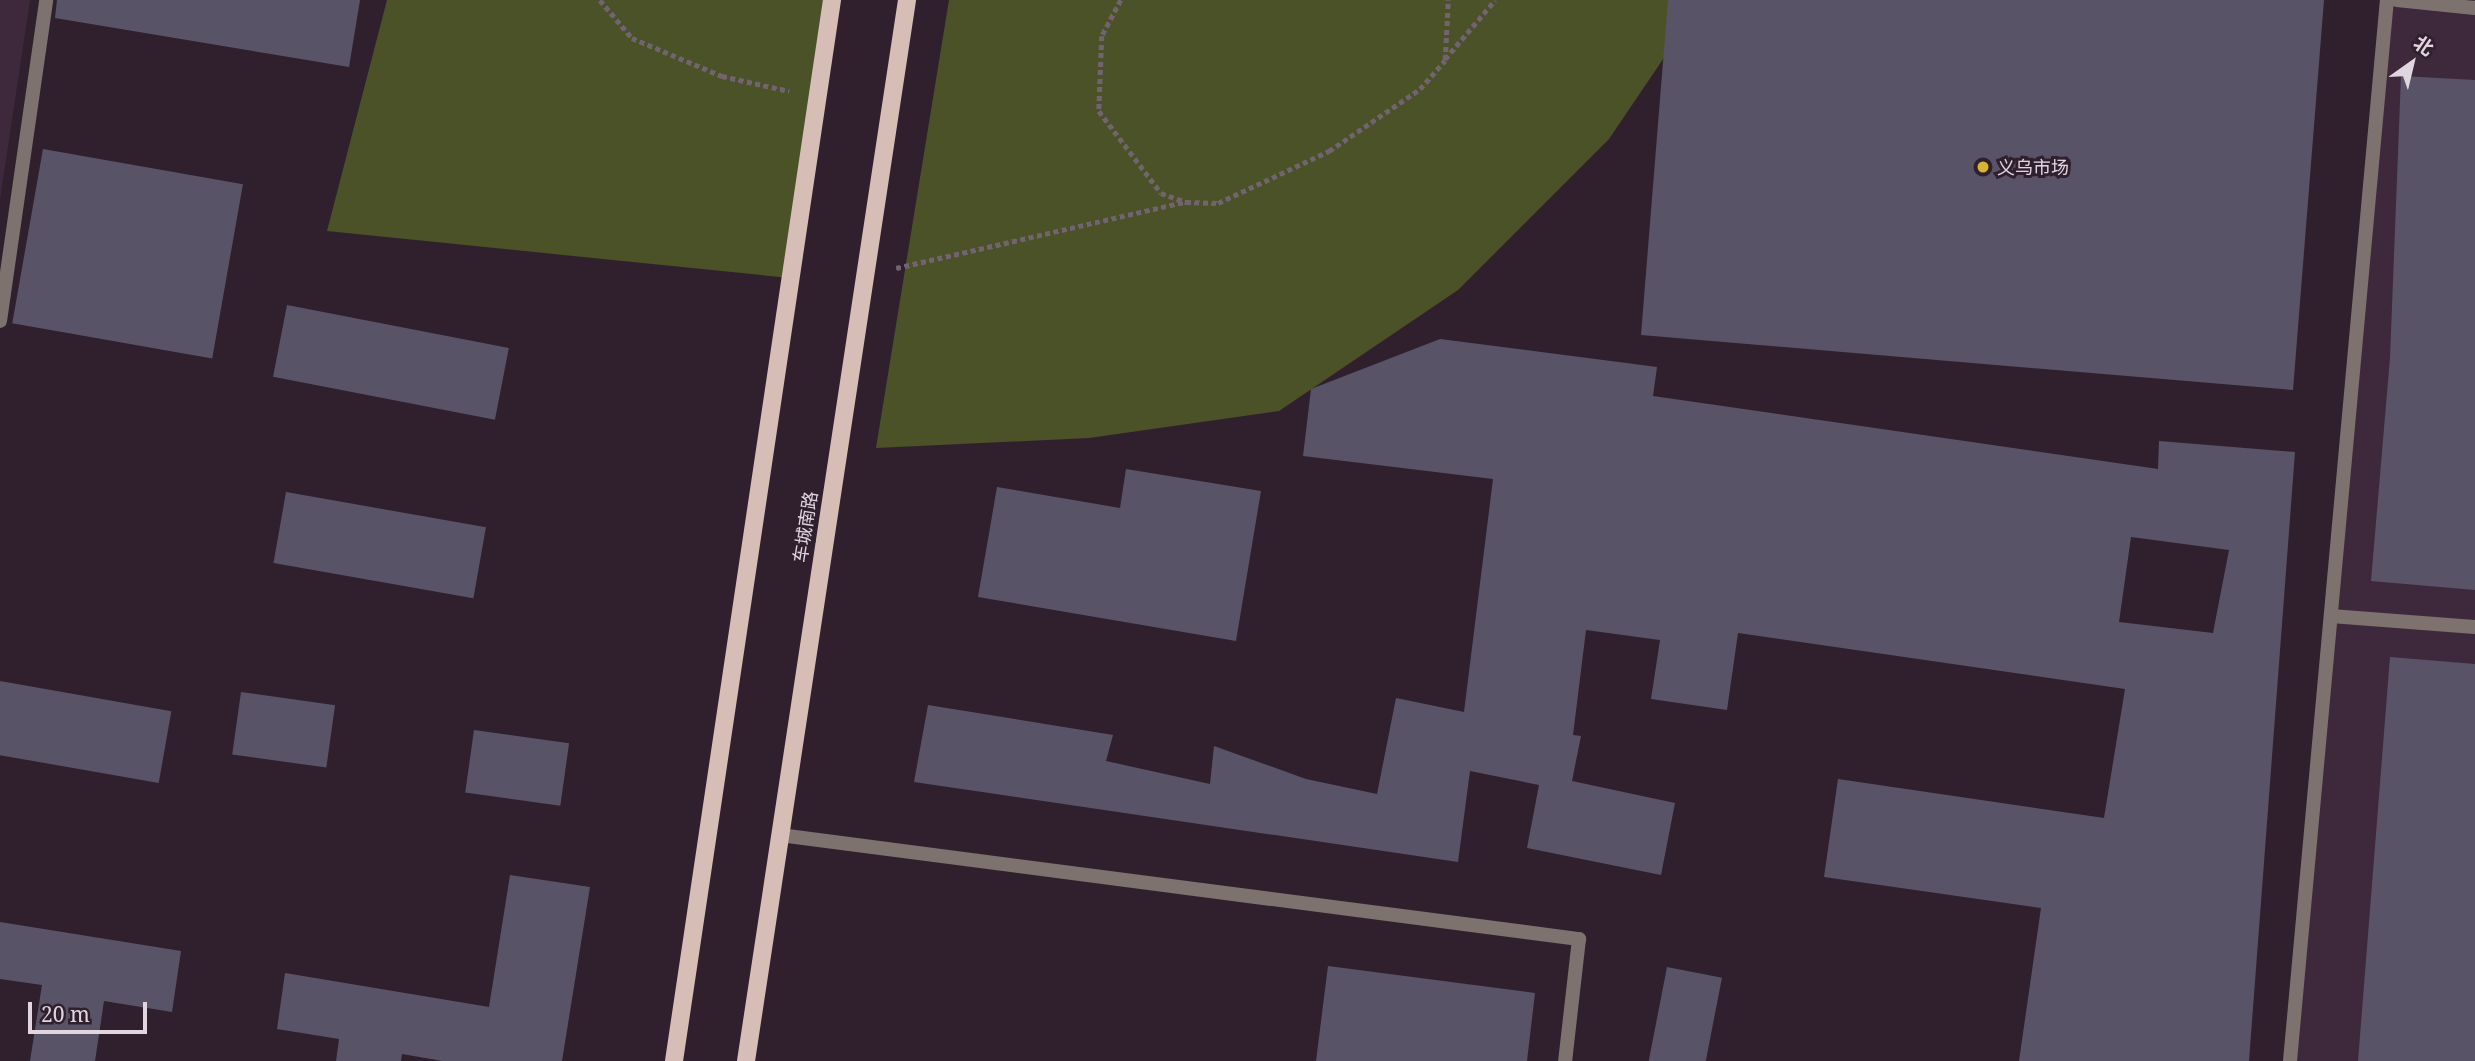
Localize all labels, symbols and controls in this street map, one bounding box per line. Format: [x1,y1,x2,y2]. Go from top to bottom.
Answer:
north arrow [2377,28,2447,98]
text: 北 [2409,29,2439,62]
place label: 义乌市场 [1997,156,2069,178]
marker: 义乌市场 [1975,159,1991,175]
street label: 车城南路 [789,490,821,564]
scale bar [32,988,150,1032]
text: 20 m [41,1000,90,1028]

